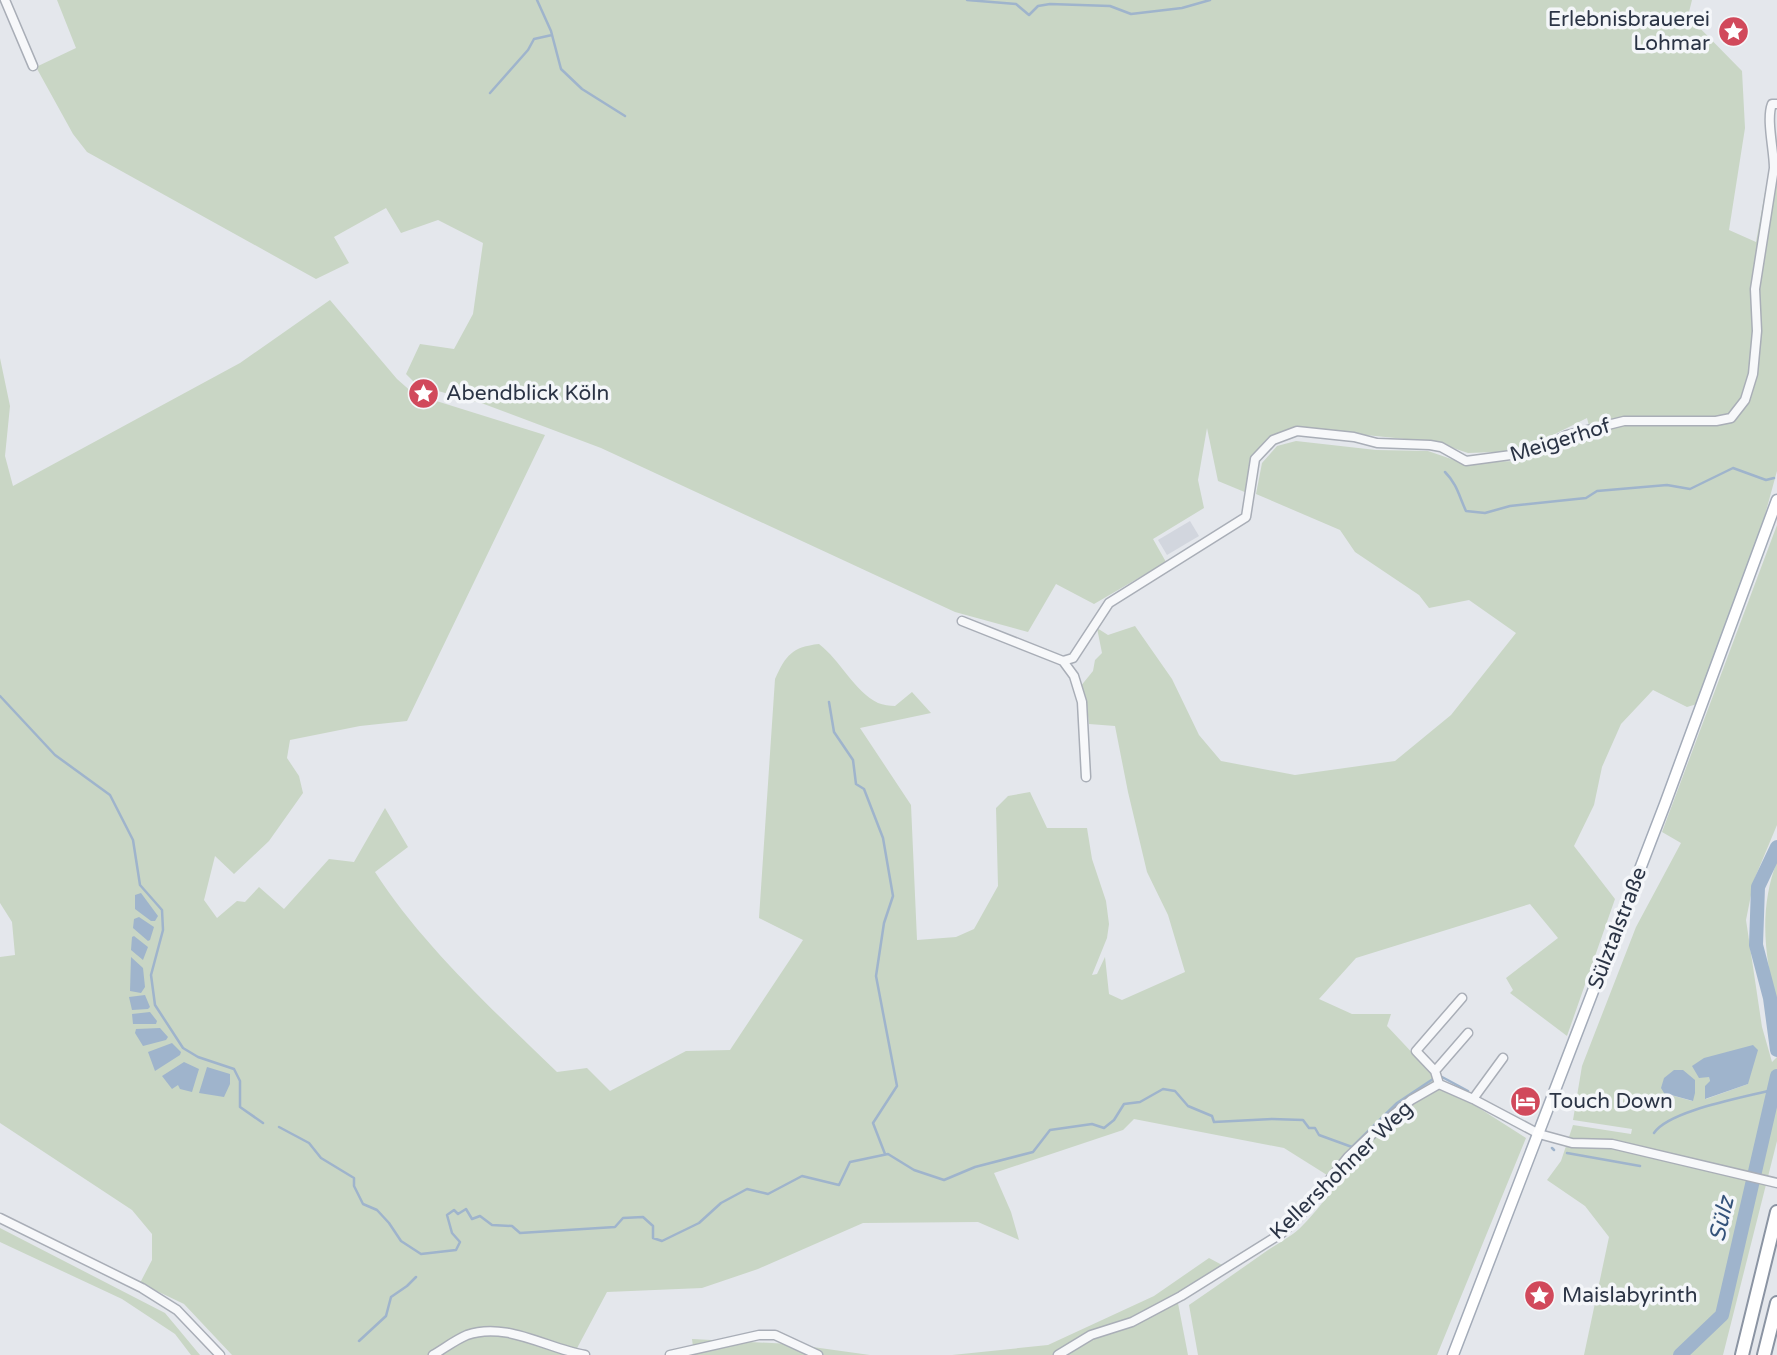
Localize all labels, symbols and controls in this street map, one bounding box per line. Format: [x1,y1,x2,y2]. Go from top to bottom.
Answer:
place label: Erlebnisbrauerei Lohmar [1548,7,1710,56]
place icon: Erlebnisbrauerei Lohmar [1716,14,1750,48]
place icon: Abendblick Köln [406,376,440,410]
place label: Abendblick Köln [446,381,609,406]
street label: Meigerhof [1507,413,1613,468]
street label: Sülztalstraße [1583,863,1652,993]
hotel icon: Touch Down [1509,1084,1543,1118]
place label: Touch Down [1549,1089,1673,1114]
street label: Kellershohner Weg [1265,1096,1418,1245]
water label: Sülz [1703,1192,1741,1244]
place icon: Maislabyrinth [1522,1278,1556,1312]
place label: Maislabyrinth [1562,1283,1697,1308]

